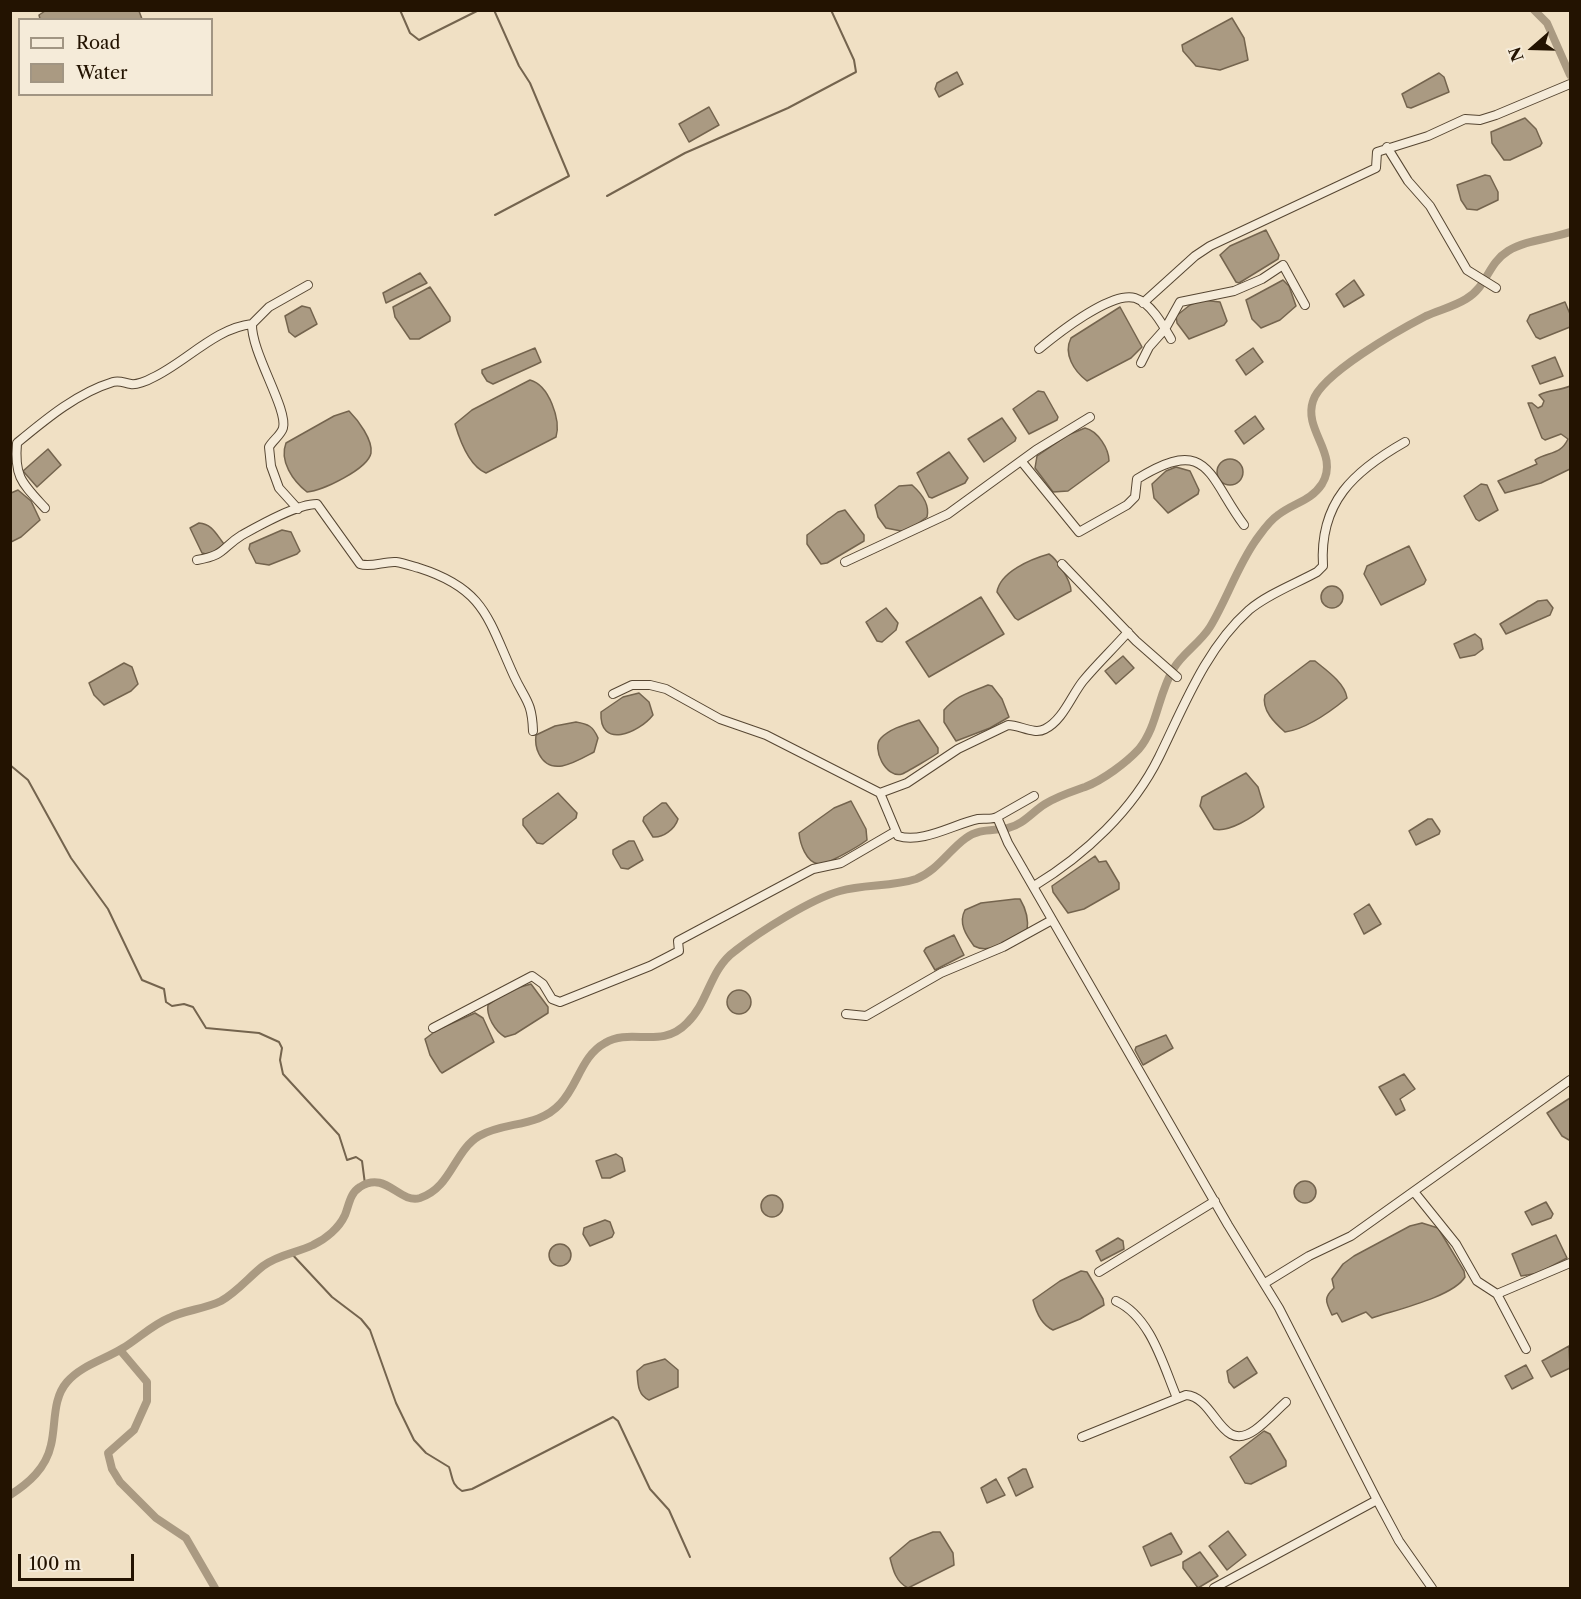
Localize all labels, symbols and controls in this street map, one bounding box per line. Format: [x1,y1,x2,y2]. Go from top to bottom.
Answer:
legend [18,18,213,96]
north arrow [1503,18,1563,78]
text: Road [76,32,121,54]
text: N [1504,44,1528,64]
text: Water [76,62,128,84]
scale bar [21,1542,136,1580]
text: 100 m [29,1553,81,1575]

